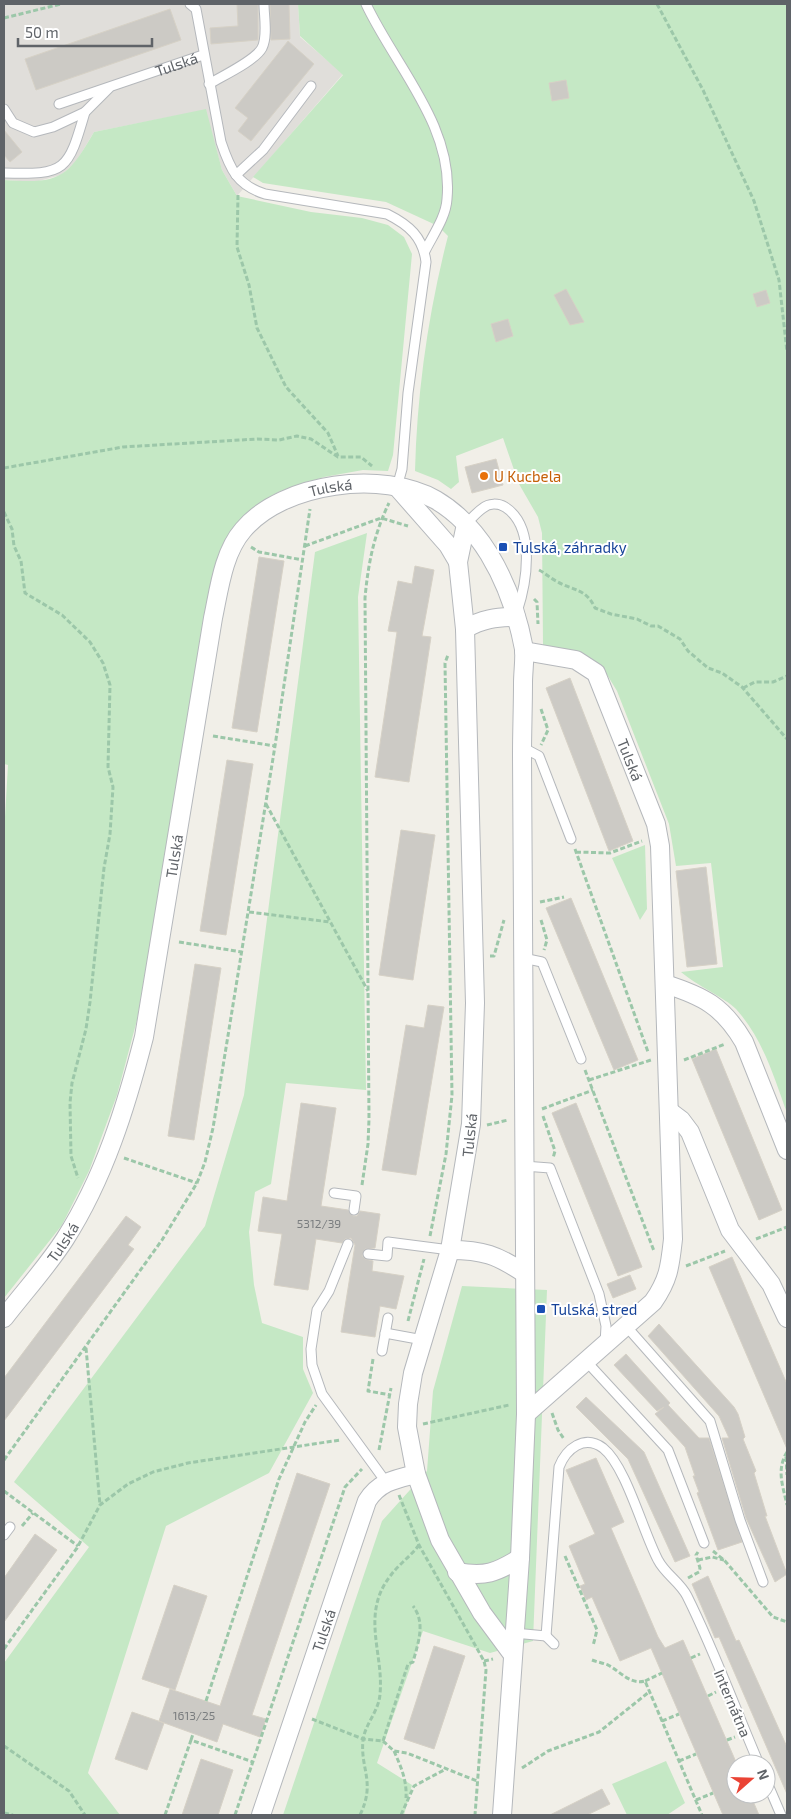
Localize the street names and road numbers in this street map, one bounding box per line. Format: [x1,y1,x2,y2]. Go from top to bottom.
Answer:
street label: Tulská [153,48,200,80]
street label: Tulská [307,475,353,500]
street label: Tulská [614,736,647,784]
street label: Tulská [161,833,186,879]
street label: Tulská [458,1112,480,1158]
street label: Tulská [43,1219,82,1266]
street label: Tulská [308,1607,339,1654]
street label: Internátna [711,1666,755,1740]

